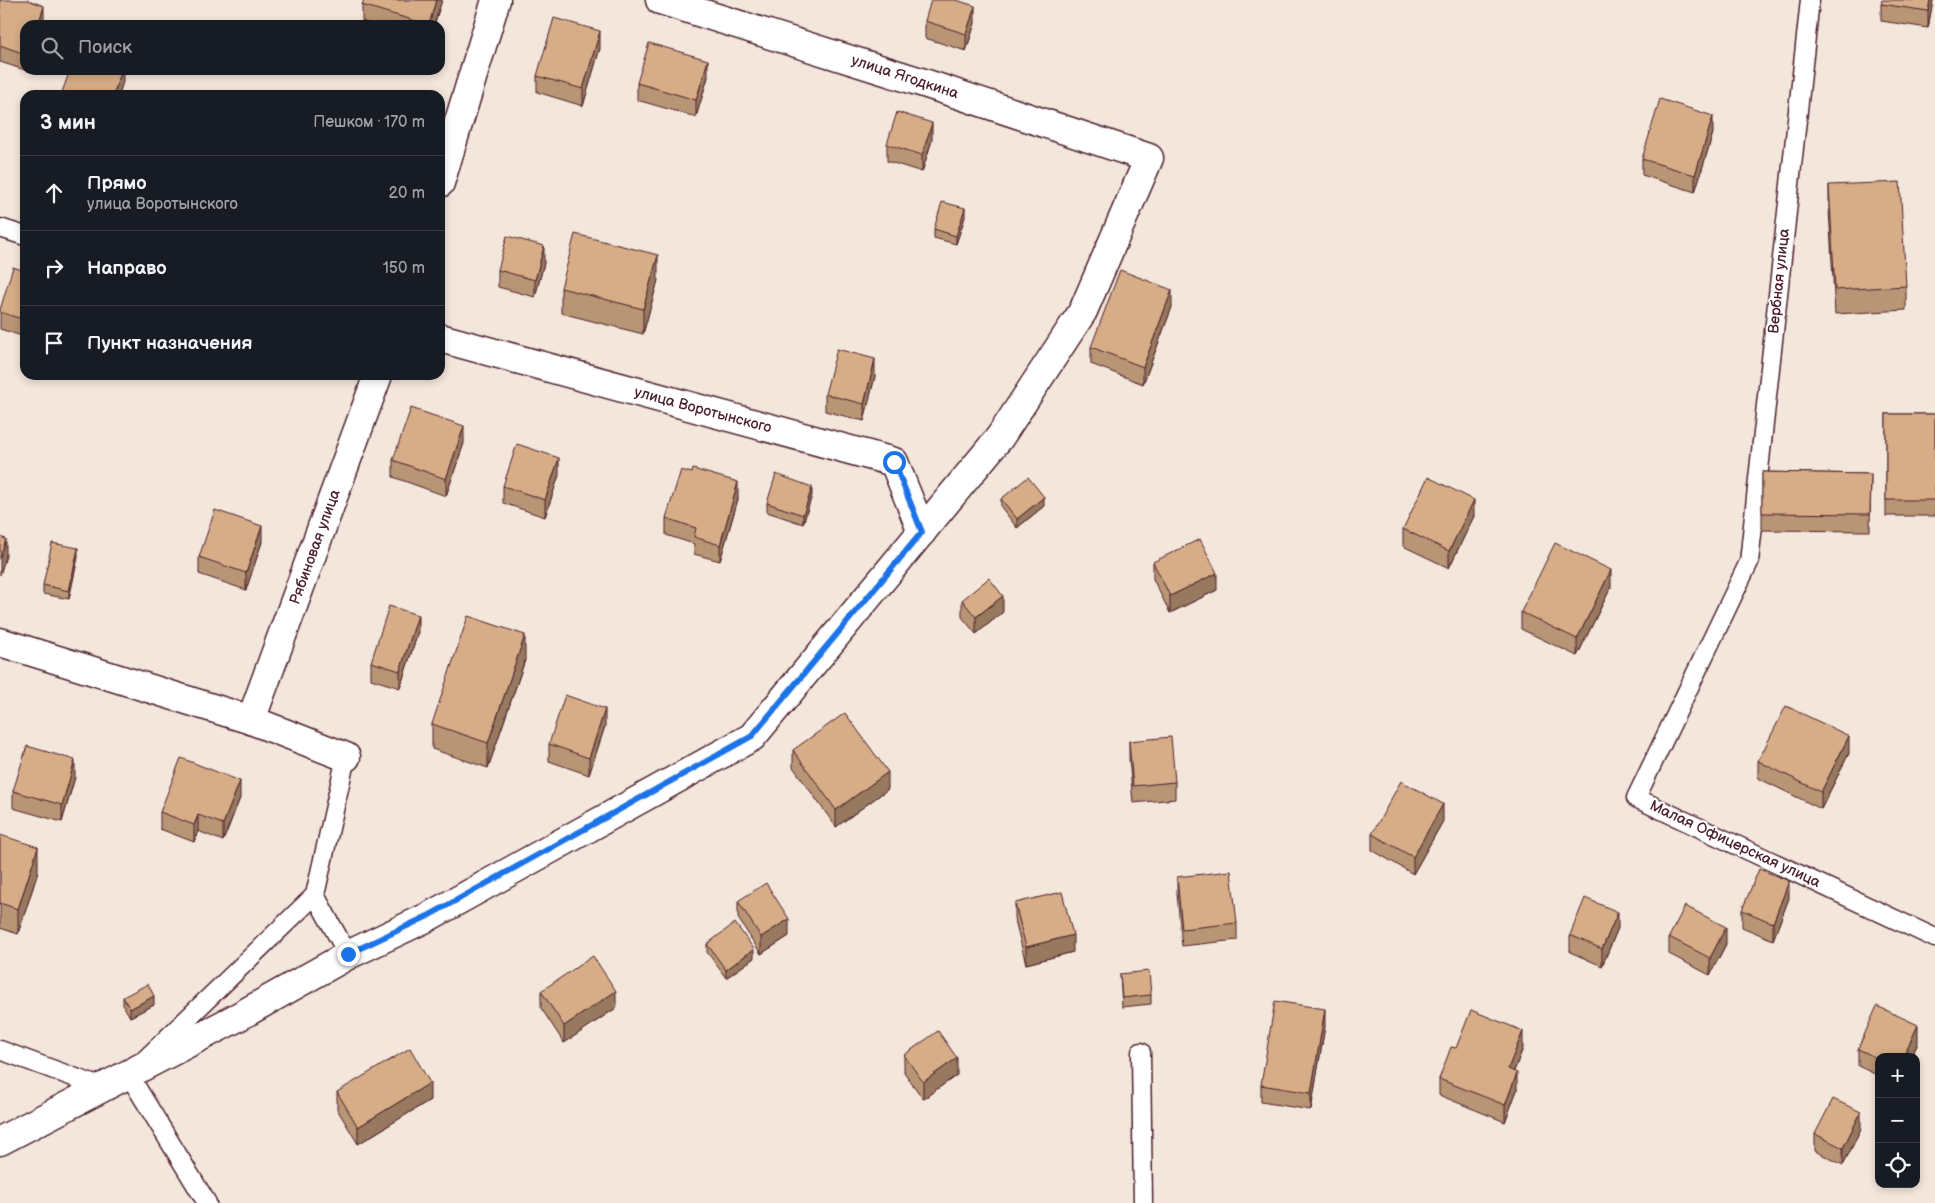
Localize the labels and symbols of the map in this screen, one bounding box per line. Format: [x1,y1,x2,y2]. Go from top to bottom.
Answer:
street label: улица Ягодкина [849,51,961,103]
street label: Вербная улица [1764,227,1794,335]
street label: улица Воротынского [632,383,774,438]
route start [883,451,906,474]
street label: Рябиновая улица [285,487,345,607]
street label: Малая Офицерская улица [1647,796,1824,892]
route end [337,943,360,966]

